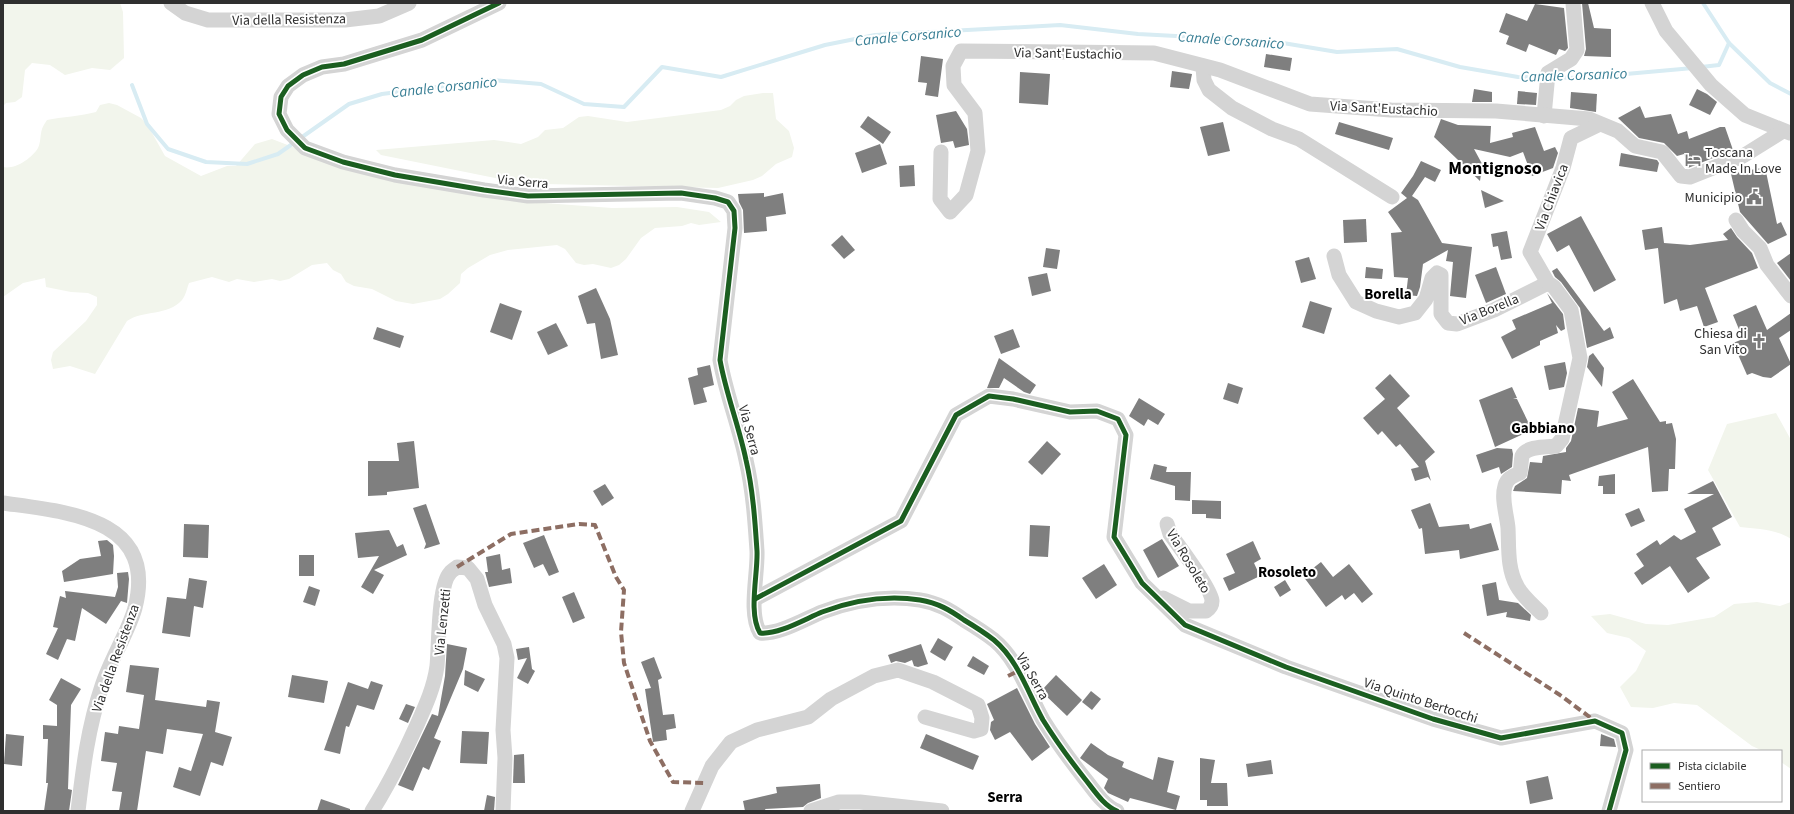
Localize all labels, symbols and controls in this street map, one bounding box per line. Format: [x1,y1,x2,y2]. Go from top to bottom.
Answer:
street label: Via della Resistenza [232,9,346,31]
water label: Canale Corsanico [854,21,962,52]
water label: Canale Corsanico [1177,26,1285,55]
street label: Via Sant'Eustachio [1014,43,1122,65]
water label: Canale Corsanico [1520,63,1628,88]
water label: Canale Corsanico [390,71,498,104]
street label: Via Sant'Eustachio [1329,96,1438,122]
place label: Toscana Made In Love [1705,143,1782,179]
hotel icon: Toscana Made In Love [1684,151,1702,169]
district label: Montignoso [1448,156,1542,181]
street label: Via Chiavica [1530,161,1574,234]
street label: Via Serra [496,170,549,194]
place label: Municipio [1684,188,1742,208]
public building icon: Municipio [1745,188,1763,206]
district label: Borella [1364,284,1412,305]
street label: Via Borella [1457,289,1522,331]
place label: Chiesa di San Vito [1694,324,1747,360]
church icon: Chiesa di San Vito [1750,332,1768,350]
street label: Via Serra [733,403,765,458]
district label: Gabbiano [1511,418,1575,439]
street label: Via Rosoleto [1161,526,1215,597]
district label: Rosoleto [1258,562,1316,583]
street label: Via Lenzetti [430,588,456,656]
street label: Via della Resistenza [87,601,145,715]
street label: Via Serra [1011,649,1054,704]
street label: Via Quinto Bertocchi [1361,673,1480,729]
legend [1642,750,1782,802]
text: Pista ciclabile [1678,758,1746,775]
text: Sentiero [1678,778,1720,795]
district label: Serra [987,787,1023,808]

